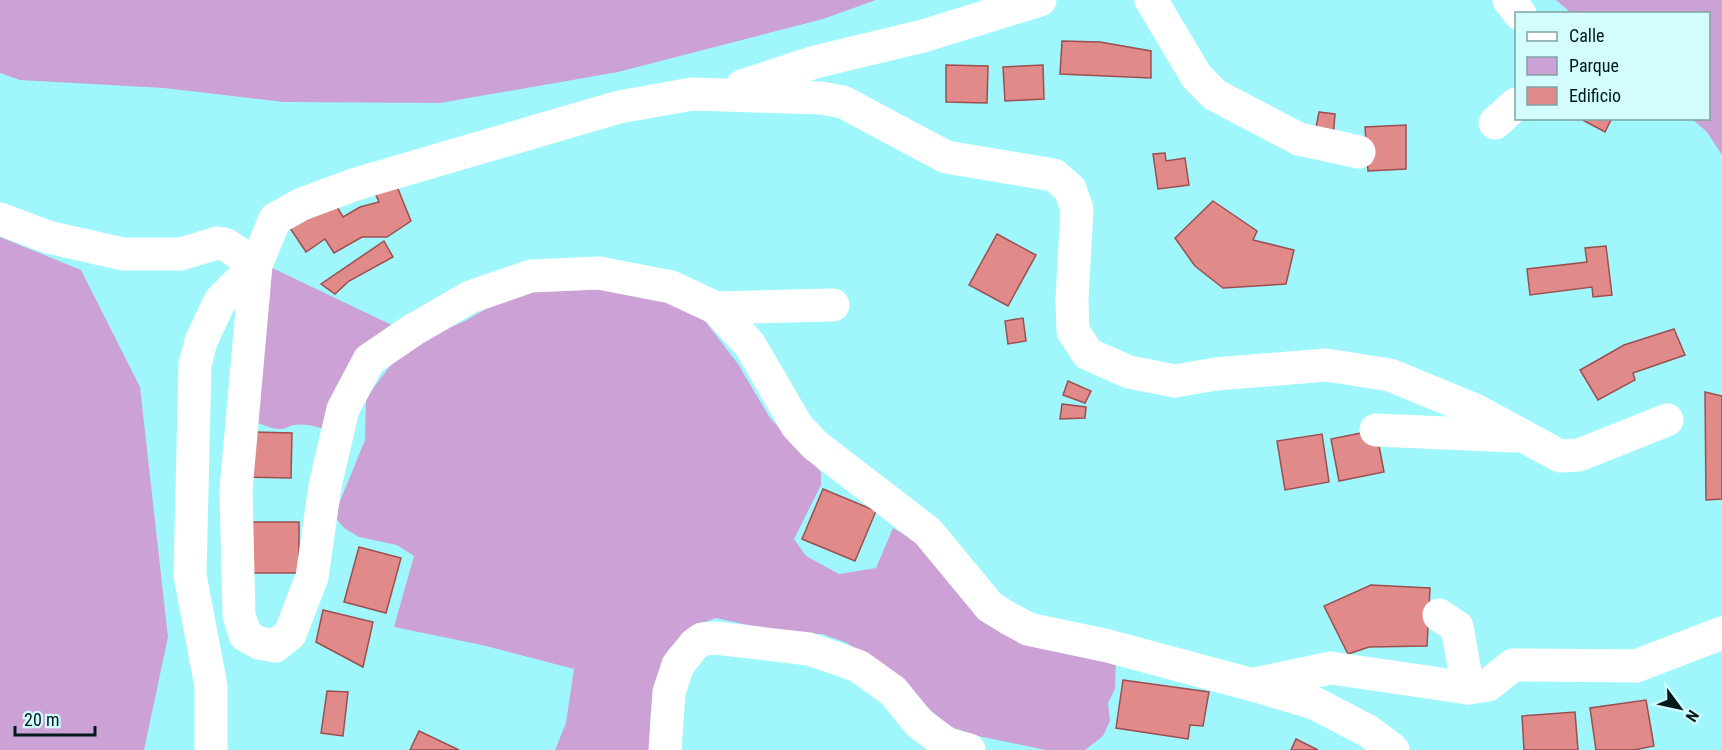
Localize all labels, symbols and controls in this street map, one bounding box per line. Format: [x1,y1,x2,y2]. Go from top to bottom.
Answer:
legend [1515,12,1710,120]
text: Calle [1569,25,1605,46]
text: Parque [1569,55,1619,76]
text: Edificio [1569,85,1621,106]
north arrow [1650,678,1710,738]
scale bar [15,699,94,737]
text: N [1682,707,1703,725]
text: 20 m [24,709,59,730]

